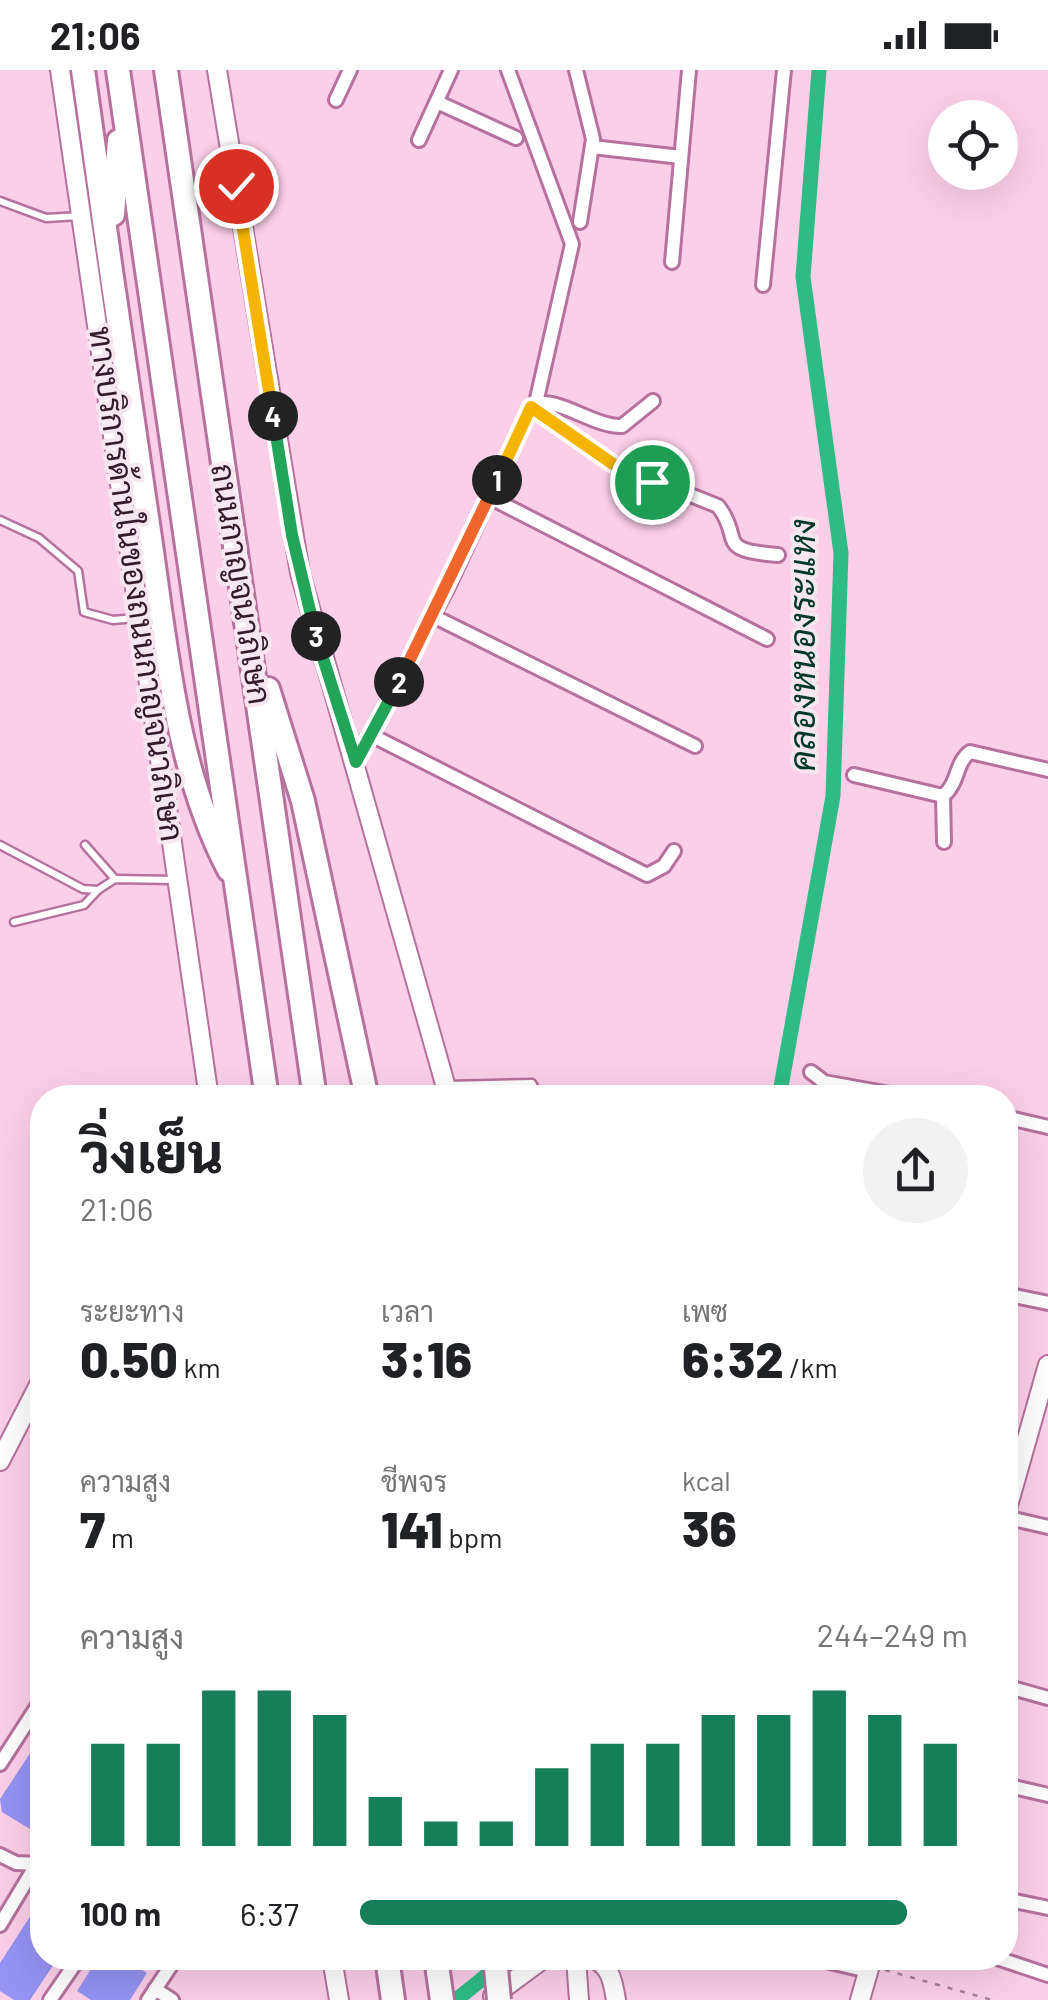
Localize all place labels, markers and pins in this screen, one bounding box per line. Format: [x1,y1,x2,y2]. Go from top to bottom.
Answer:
pin [194,144,279,229]
pin: 4 [248,391,298,441]
pin [610,440,695,525]
pin: 1 [472,455,522,505]
pin: 3 [291,611,341,661]
pin: 2 [374,657,424,707]

